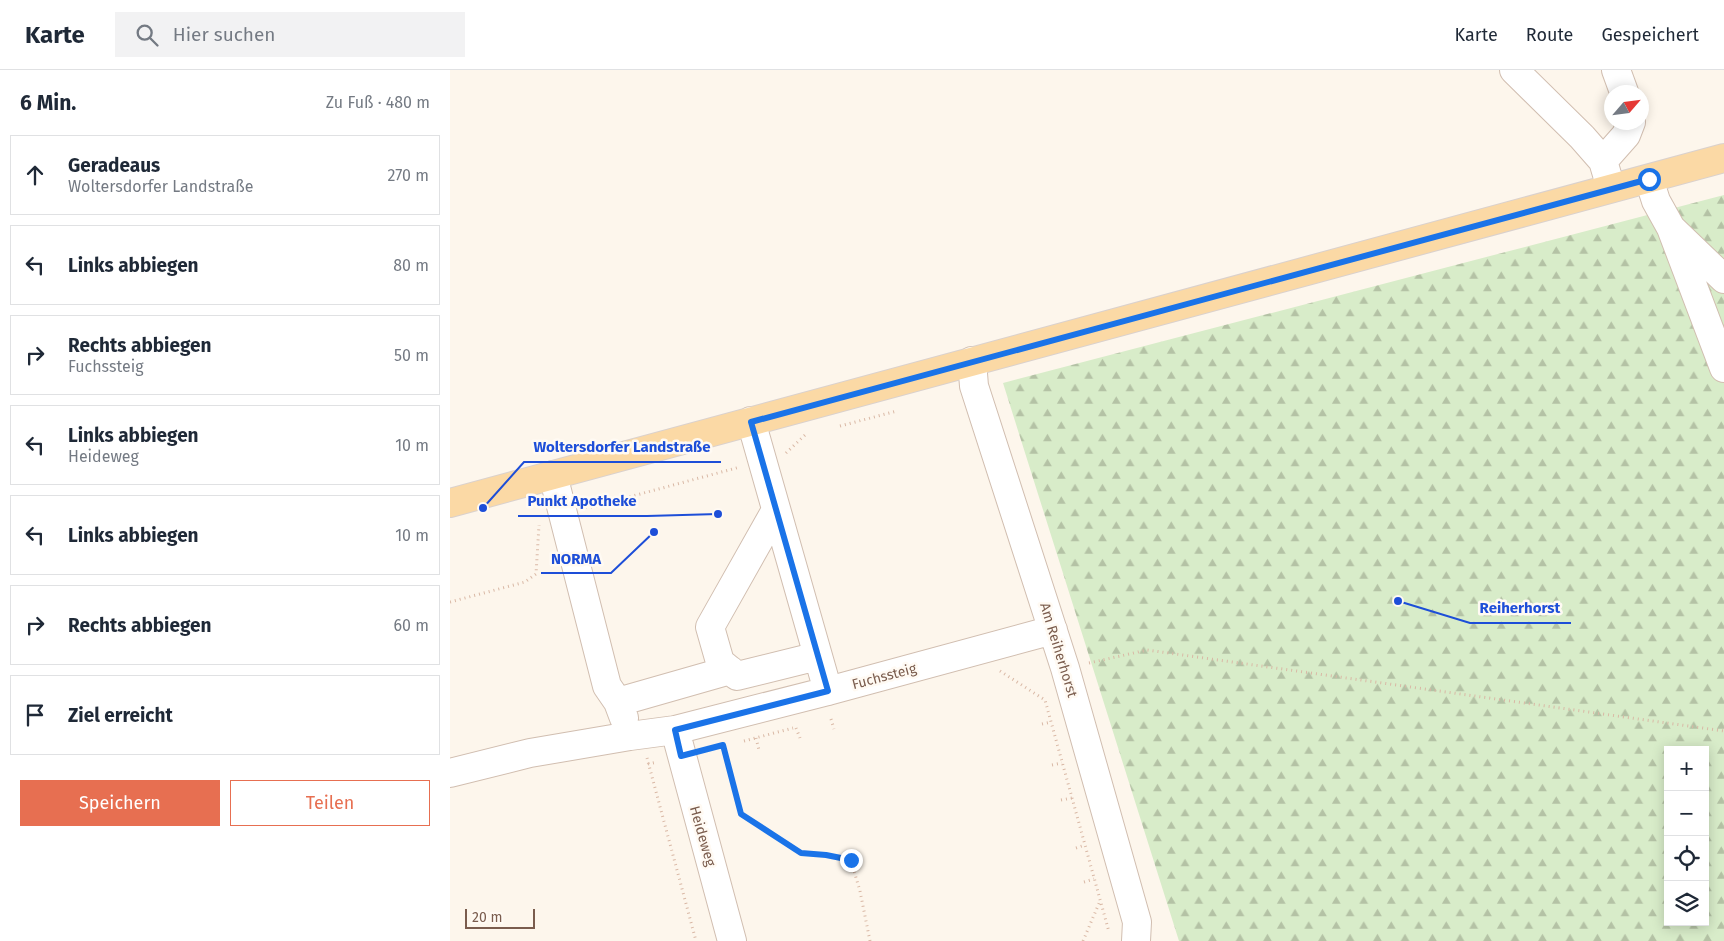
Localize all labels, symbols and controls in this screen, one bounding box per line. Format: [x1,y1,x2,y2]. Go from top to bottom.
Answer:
search box [115,12,465,57]
text: Karte [25,21,85,49]
icon: search [133,21,161,49]
text: Hier suchen [173,23,275,46]
text: Karte [1455,24,1498,46]
text: Route [1526,24,1573,46]
text: Gespeichert [1601,24,1699,46]
north arrow [1604,85,1649,130]
text: 6 Min. [20,90,76,116]
text: Zu Fuß · 480 m [326,93,430,112]
text: Geradeaus [68,154,160,177]
icon: ahead [21,161,49,189]
text: 270 m [387,166,429,185]
route start [1638,168,1661,191]
text: Woltersdorfer Landstraße [68,177,253,196]
icon: left [21,251,49,279]
text: Links abbiegen [68,254,199,277]
text: 80 m [393,256,429,275]
text: Rechts abbiegen [68,334,211,357]
icon: right [21,341,49,369]
text: 50 m [394,346,429,365]
text: Fuchssteig [68,357,143,376]
text: Links abbiegen [68,424,199,447]
icon: left [21,431,49,459]
callout: Woltersdorfer Landstraße [524,432,721,462]
text: 10 m [395,436,429,455]
text: Woltersdorfer Landstraße [533,438,711,456]
text: Heideweg [68,447,139,466]
callout: Punkt Apotheke [518,486,647,516]
text: Punkt Apotheke [527,492,637,510]
icon: left [21,521,49,549]
text: Links abbiegen [68,524,199,547]
text: 10 m [395,526,429,545]
callout: NORMA [541,543,611,573]
text: NORMA [551,550,602,568]
callout: Reiherhorst [1470,593,1571,623]
text: Reiherhorst [1480,599,1561,617]
street label: Am Reiherhorst [1036,601,1081,700]
icon: right [21,611,49,639]
text: Rechts abbiegen [68,614,211,637]
text: 60 m [394,616,429,635]
street label: Fuchssteig [850,660,919,693]
icon: arrive [21,701,49,729]
text: Ziel erreicht [68,704,173,727]
map controls [1664,746,1709,926]
button: + [1664,746,1709,791]
button: Speichern [20,780,220,826]
button: Teilen [230,780,430,826]
button: − [1664,791,1709,836]
street label: Heideweg [686,804,719,869]
button: locate [1664,836,1709,881]
route end [840,849,863,872]
button: layers [1664,881,1709,926]
scale bar [465,906,535,929]
text: 20 m [472,909,502,926]

